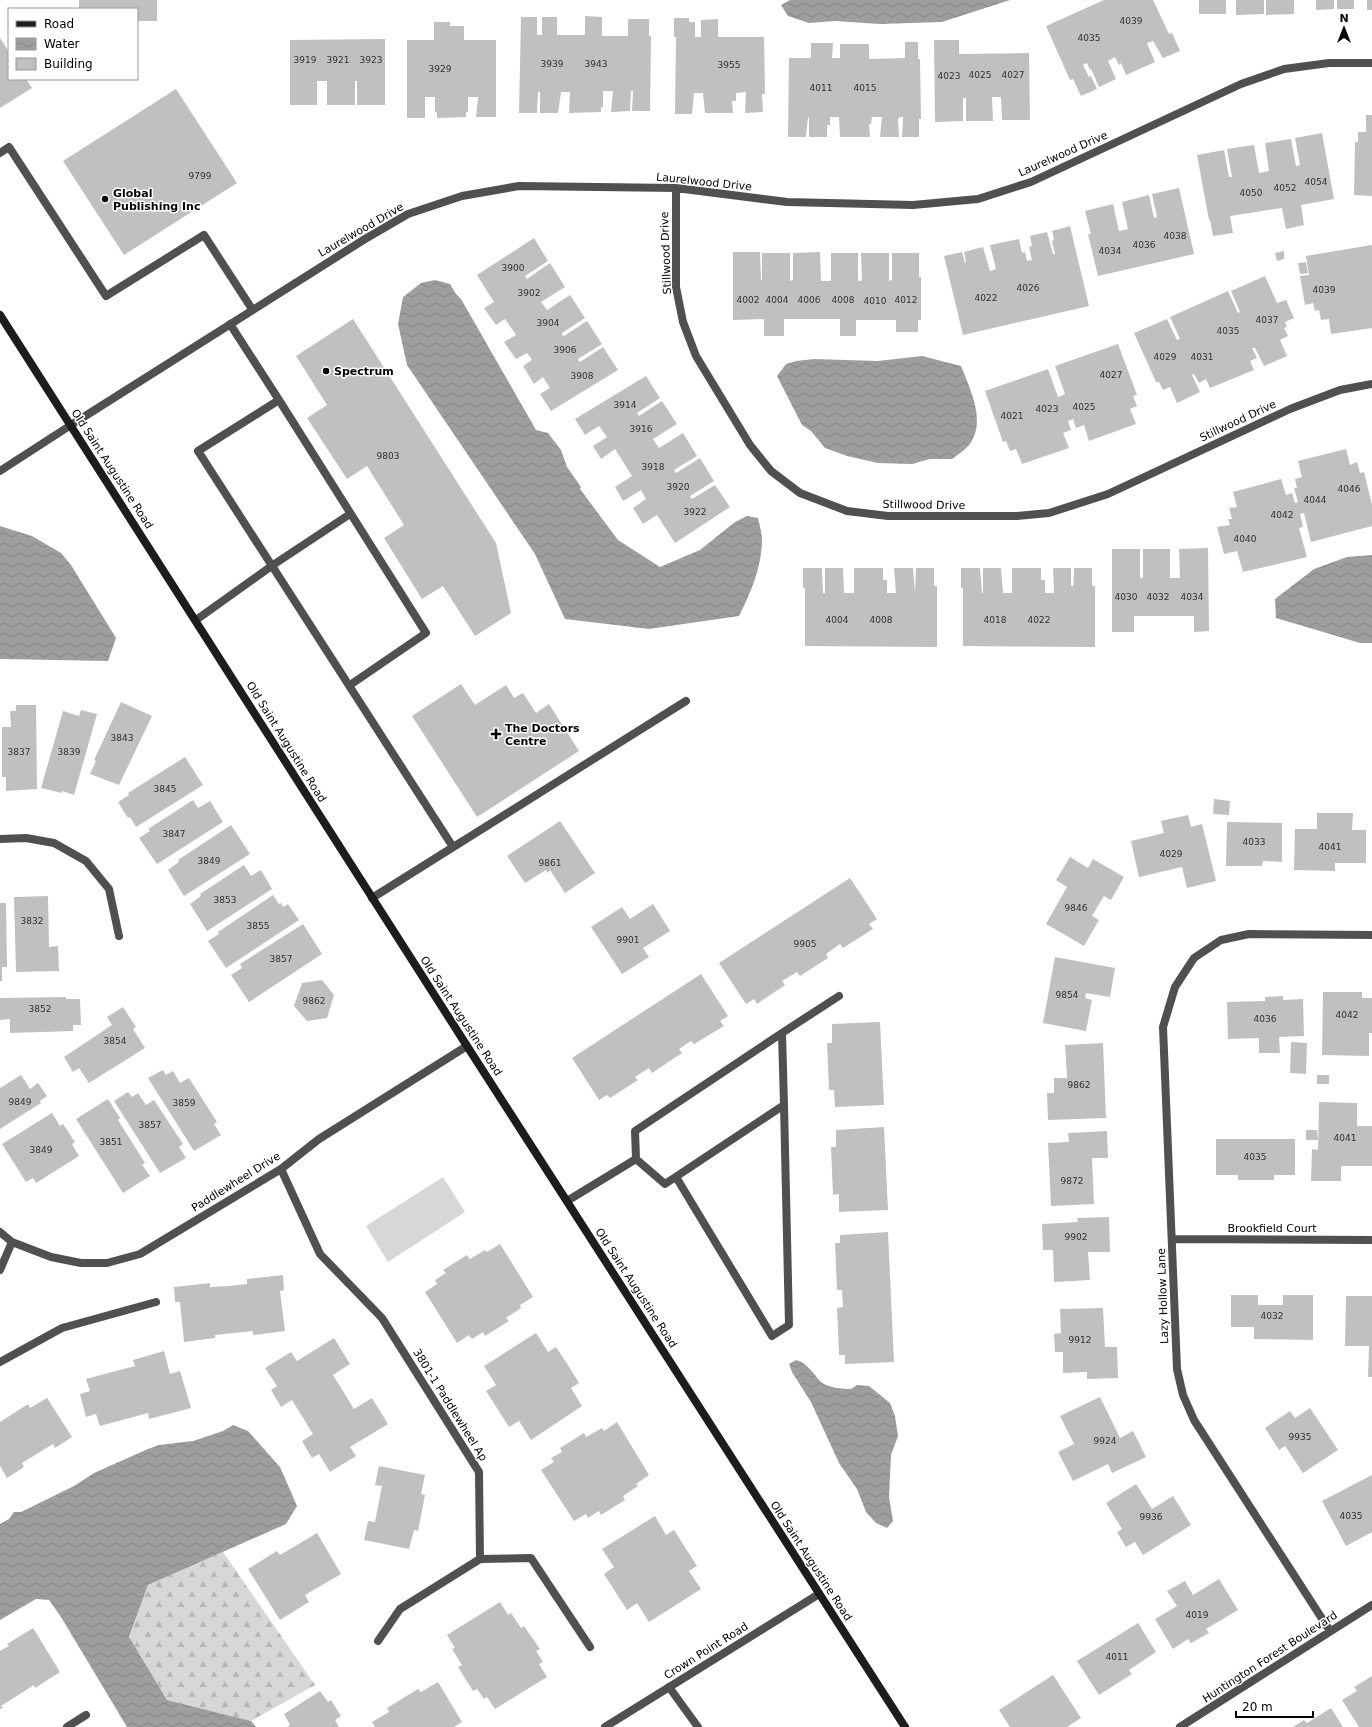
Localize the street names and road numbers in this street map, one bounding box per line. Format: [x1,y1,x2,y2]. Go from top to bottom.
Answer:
street label: Laurelwood Drive [1016,128,1110,180]
street label: Laurelwood Drive [655,171,753,194]
street label: Laurelwood Drive [316,200,406,260]
street label: Stillwood Drive [658,211,674,295]
street label: Stillwood Drive [1198,398,1278,444]
street label: Old Saint Augustine Road [68,407,156,531]
street label: Stillwood Drive [883,498,966,512]
street label: Old Saint Augustine Road [243,679,329,805]
street label: Old Saint Augustine Road [417,954,505,1078]
street label: Paddlewheel Drive [189,1149,283,1215]
street label: Brookfield Court [1227,1222,1317,1235]
street label: Old Saint Augustine Road [592,1226,680,1350]
street label: Lazy Hollow Lane [1155,1248,1171,1344]
street label: 3801-1 Paddlewheel Ap [410,1347,490,1463]
street label: Old Saint Augustine Road [767,1499,855,1623]
street label: Huntington Forest Boulevard [1200,1609,1340,1705]
street label: Crown Point Road [662,1620,750,1682]

